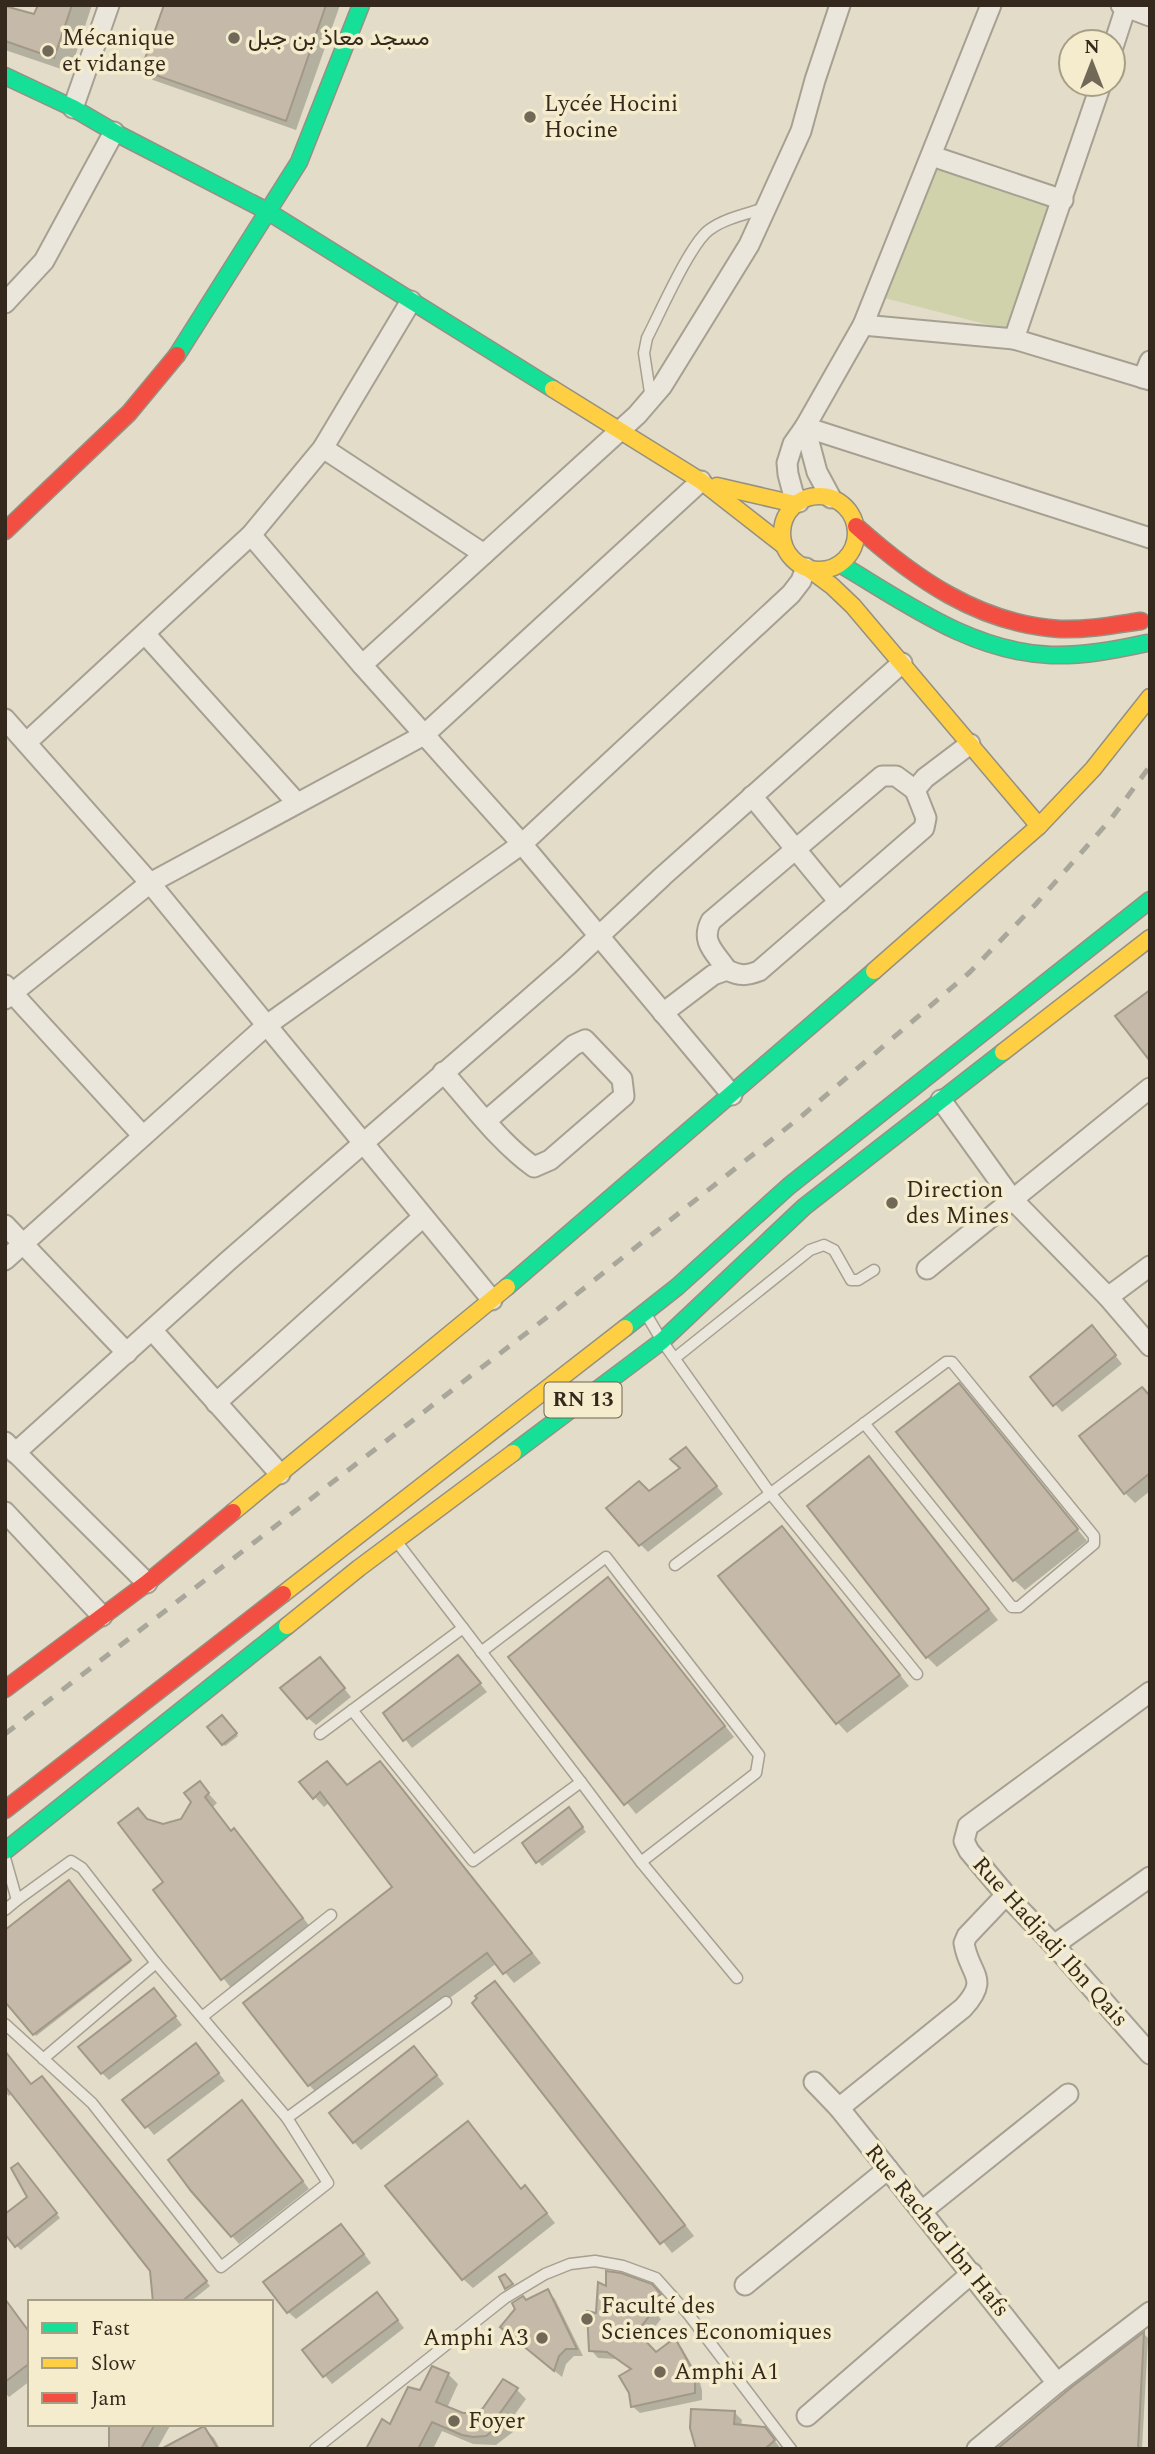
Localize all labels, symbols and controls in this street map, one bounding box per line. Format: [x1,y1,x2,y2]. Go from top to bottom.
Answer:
place label: Mécanique et vidange [62,21,175,82]
place label: مسجد معاذ بن جبل [248,21,429,56]
north arrow [1057,28,1127,98]
marker: مسجد معاذ بن جبل [226,30,242,46]
text: N [1084,33,1100,62]
marker: Mécanique et vidange [40,43,56,59]
place label: Lycée Hocini Hocine [544,87,678,148]
marker: Lycée Hocini Hocine [522,109,538,125]
place label: Direction des Mines [906,1173,1009,1234]
marker: Direction des Mines [884,1195,900,1211]
road number: RN 13 [544,1382,622,1418]
street label: Rue Hadjadj Ibn Qais [963,1849,1137,2035]
street label: Rue Rached Ibn Hafs [856,2137,1018,2325]
place label: Faculté des Sciences Economiques [601,2289,832,2350]
legend [28,2300,273,2426]
marker: Faculté des Sciences Economiques [579,2311,595,2327]
text: Fast [91,2313,130,2345]
place label: Amphi A3 [423,2321,528,2356]
marker: Amphi A3 [534,2330,550,2346]
text: Slow [91,2348,137,2380]
place label: Amphi A1 [674,2355,779,2390]
marker: Amphi A1 [652,2364,668,2380]
text: Jam [91,2383,127,2415]
place label: Foyer [468,2404,525,2439]
marker: Foyer [446,2413,462,2429]

